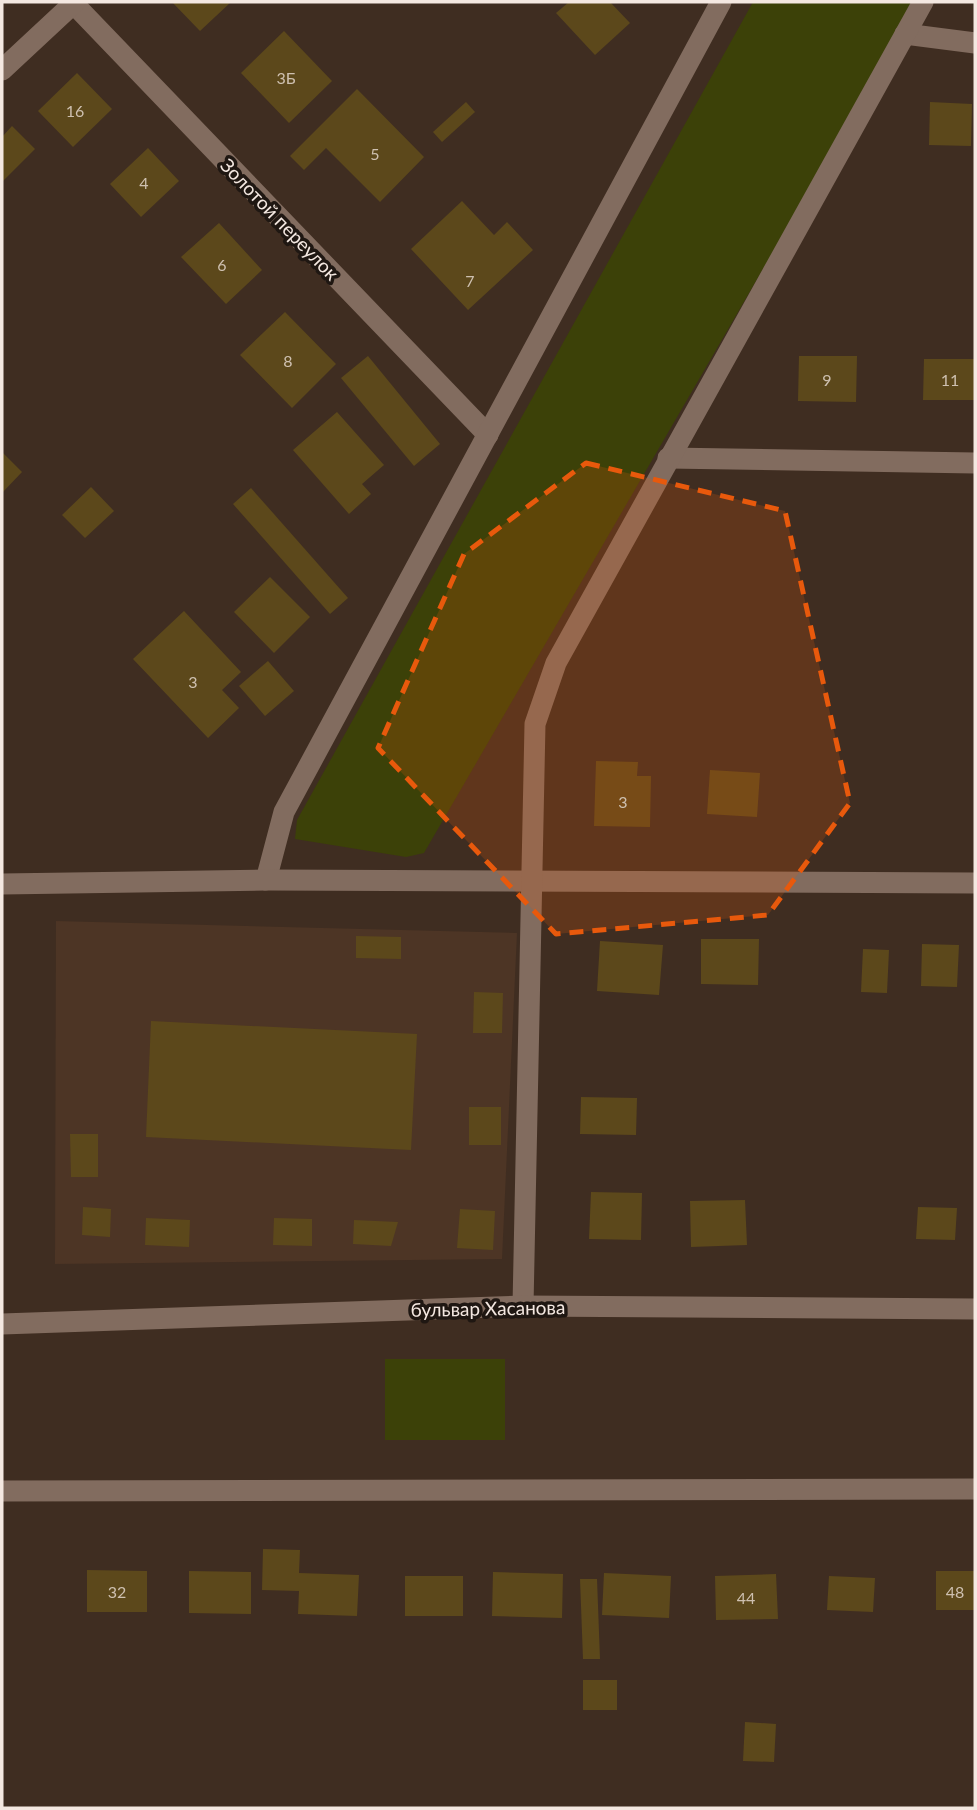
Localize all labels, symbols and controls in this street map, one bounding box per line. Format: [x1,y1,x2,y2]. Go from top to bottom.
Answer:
house number: 3Б [276,68,296,87]
house number: 16 [66,101,84,120]
house number: 5 [370,144,380,163]
street label: Золотой переулок [216,153,344,285]
house number: 4 [139,173,149,192]
house number: 6 [217,255,227,274]
house number: 7 [465,271,475,290]
house number: 8 [283,351,293,370]
house number: 9 [822,370,832,389]
house number: 11 [941,370,959,389]
house number: 3 [188,672,198,691]
house number: 3 [618,792,628,811]
street label: бульвар Хасанова [410,1295,566,1321]
house number: 32 [108,1582,126,1601]
house number: 48 [946,1582,964,1601]
house number: 44 [737,1588,755,1607]

